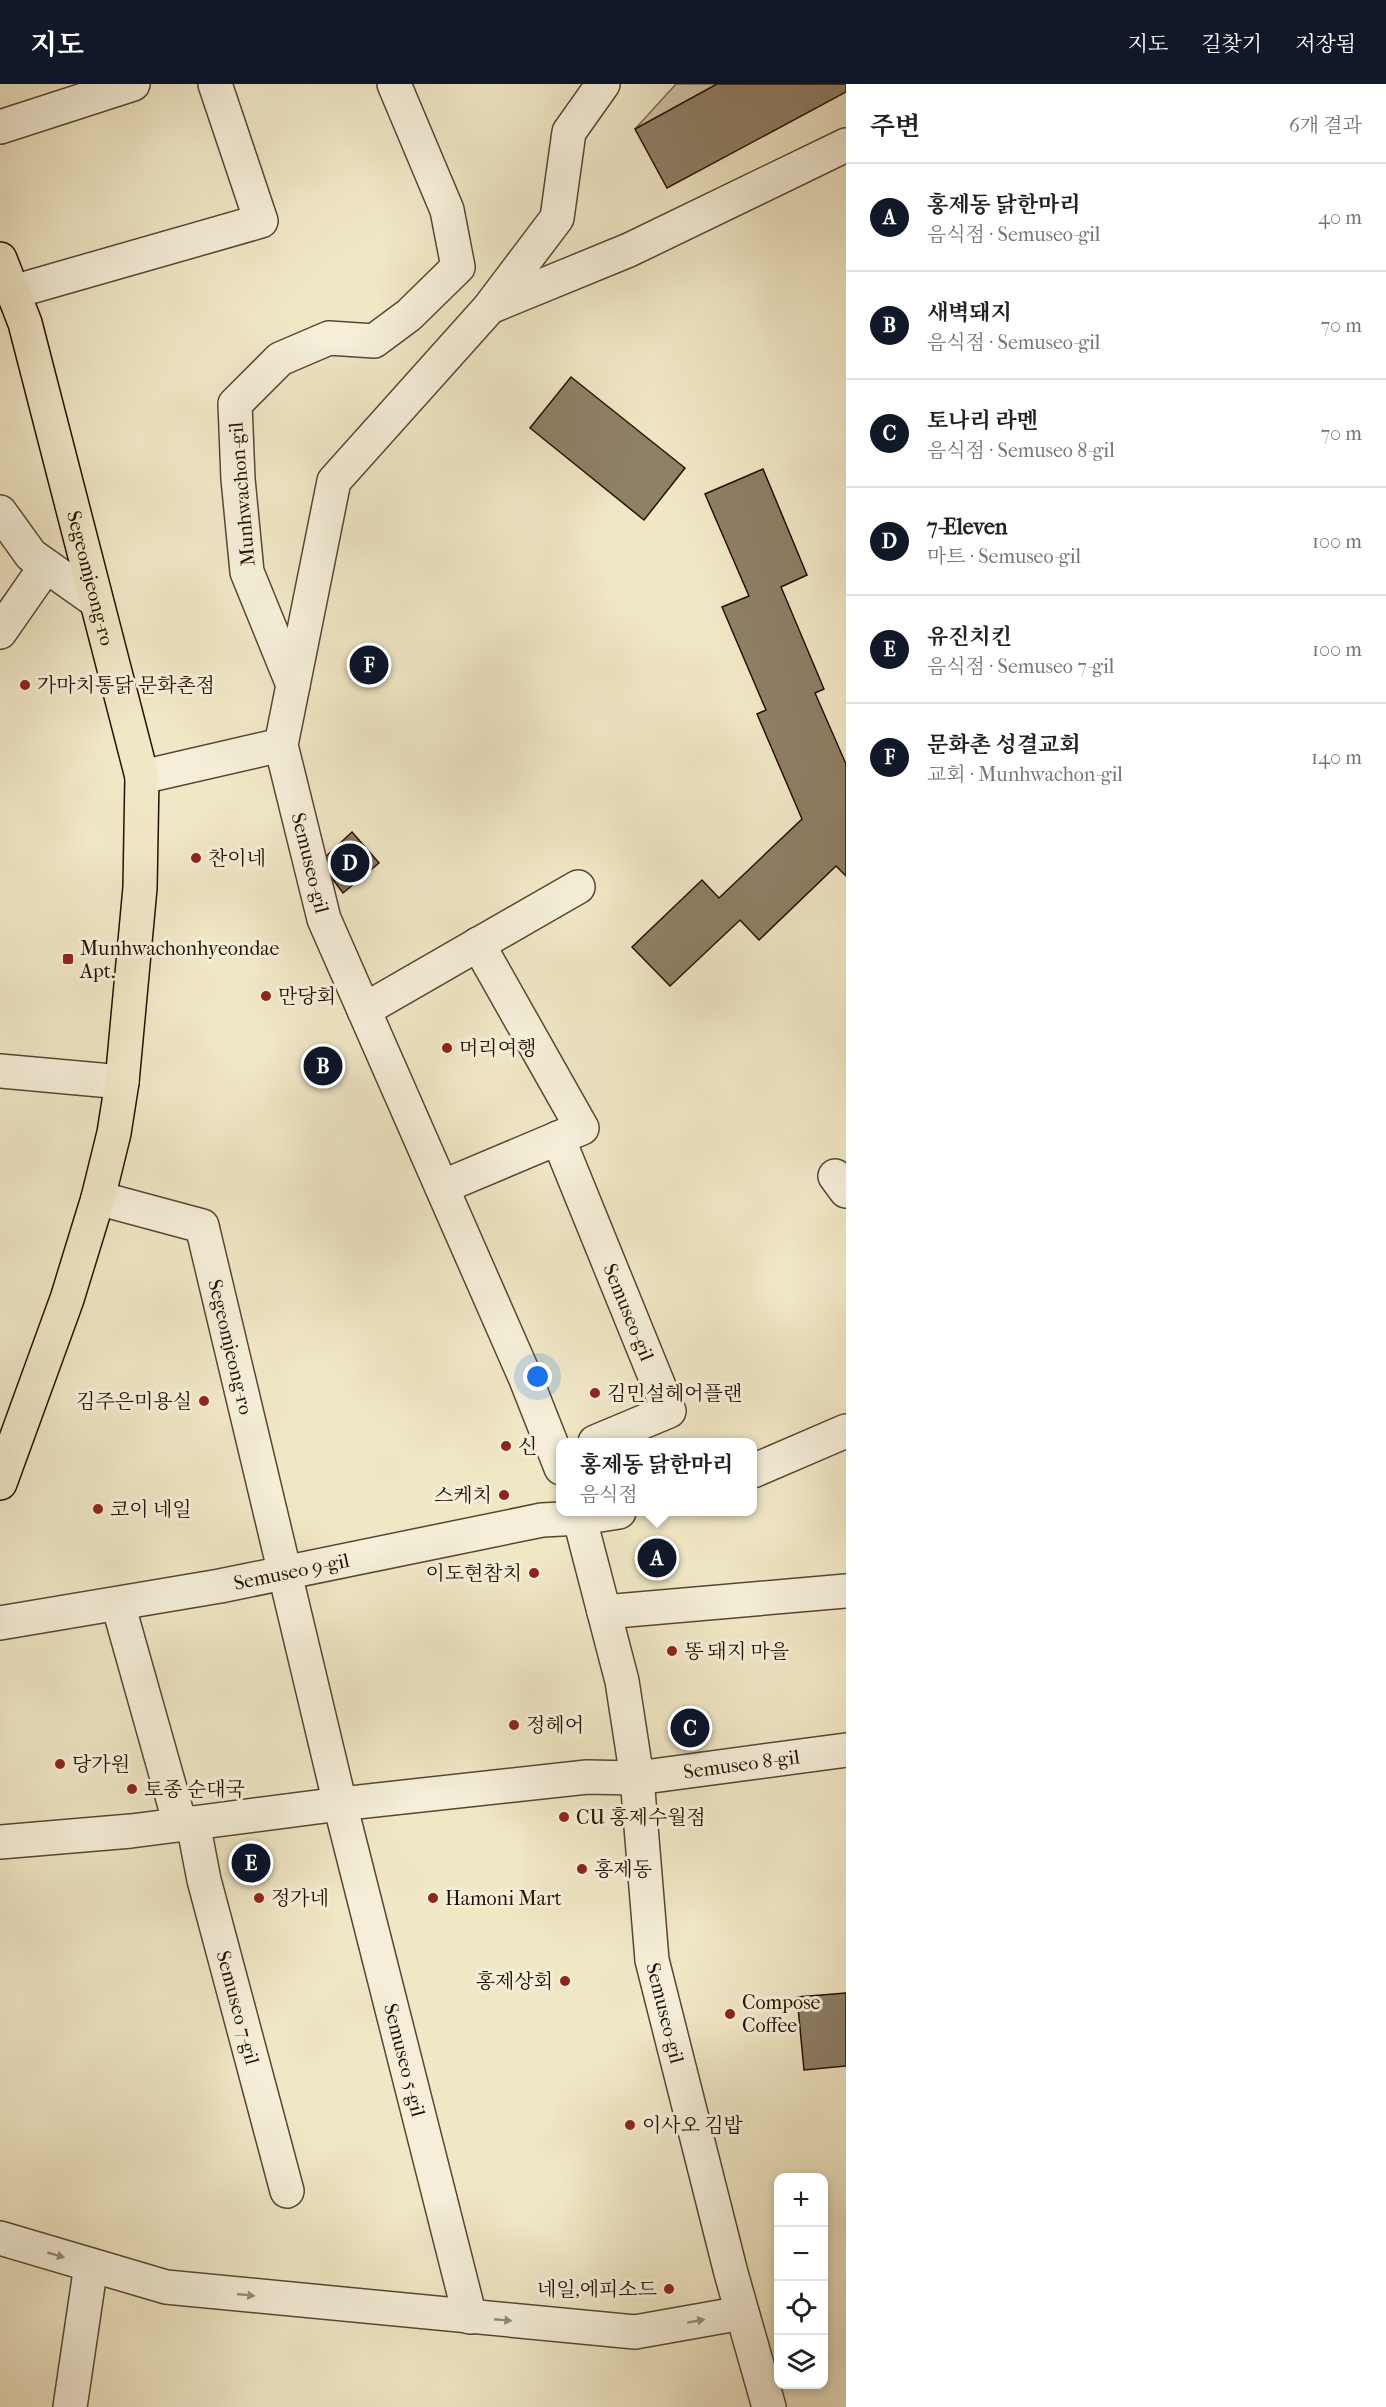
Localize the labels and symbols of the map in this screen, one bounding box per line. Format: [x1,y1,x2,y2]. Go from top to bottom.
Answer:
street label: Munhwachon-gil [224,420,260,567]
street label: Segeomjeong-ro [62,508,119,648]
pin: F [350,642,388,688]
place label: 가마치통닭 문화촌점 [37,674,215,697]
marker: 가마치통닭 문화촌점 [18,678,32,692]
street label: Semuseo-gil [286,810,334,916]
pin: D [330,840,370,886]
place label: 찬이네 [208,847,266,870]
marker: 찬이네 [189,851,203,865]
place label: Munhwachonhyeondae Apt. [79,937,280,983]
marker: Munhwachonhyeondae Apt. [61,952,75,966]
place label: 만당회 [278,985,336,1008]
marker: 만당회 [259,989,273,1003]
place label: 머리여행 [459,1037,536,1060]
marker: 머리여행 [440,1041,454,1055]
pin: B [304,1044,342,1088]
street label: Semuseo-gil [599,1260,659,1365]
street label: Segeomjeong-ro [204,1277,258,1417]
your location [523,1362,552,1391]
place label: 김민설헤어플랜 [607,1382,742,1405]
marker: 김민설헤어플랜 [588,1386,602,1400]
place label: 김주은미용실 [76,1390,192,1413]
marker: 김주은미용실 [197,1394,211,1408]
place label: 신 [518,1435,537,1458]
marker: 신 [499,1439,513,1453]
place label: 스케치 [434,1484,492,1507]
marker: 스케치 [497,1488,511,1502]
place label: 코이 네일 [110,1498,192,1521]
marker: 코이 네일 [91,1502,105,1516]
pin: A [638,1536,676,1580]
street label: Semuseo 9-gil [231,1548,352,1594]
place label: 이도현참치 [425,1562,522,1585]
marker: 이도현참치 [527,1566,541,1580]
place label: 똥 돼지 마을 [684,1640,789,1663]
marker: 똥 돼지 마을 [665,1644,679,1658]
pin: C [670,1706,710,1750]
place label: 정헤어 [526,1714,584,1737]
marker: 정헤어 [507,1718,521,1732]
street label: Semuseo 8-gil [682,1745,801,1783]
place label: 당가원 [72,1753,130,1776]
marker: 당가원 [53,1757,67,1771]
place label: 토종 순대국 [144,1778,245,1801]
marker: 토종 순대국 [125,1782,139,1796]
place label: CU 홍제수월점 [576,1806,706,1829]
marker: CU 홍제수월점 [557,1810,571,1824]
pin: E [232,1840,270,1886]
place label: 홍제동 [594,1858,652,1881]
marker: 홍제동 [575,1862,589,1876]
place label: 정가네 [271,1887,329,1910]
place label: Hamoni Mart [445,1887,562,1910]
marker: 정가네 [252,1891,266,1905]
marker: Hamoni Mart [426,1891,440,1905]
street label: Semuseo 7-gil [212,1948,264,2067]
street label: Semuseo-gil [642,1960,689,2066]
place label: 홍제상회 [476,1970,553,1993]
marker: 홍제상회 [558,1974,572,1988]
place label: Compose Coffee [742,1991,821,2037]
street label: Semuseo 5-gil [379,2001,430,2119]
marker: Compose Coffee [723,2007,737,2021]
place label: 이사오 김밥 [642,2114,744,2137]
marker: 이사오 김밥 [623,2118,637,2132]
one-way arrow [47,2251,65,2260]
place label: 네일,에피소드 [537,2278,657,2301]
marker: 네일,에피소드 [662,2282,676,2296]
one-way arrow [237,2290,256,2300]
one-way arrow [493,2315,512,2325]
one-way arrow [687,2316,706,2325]

